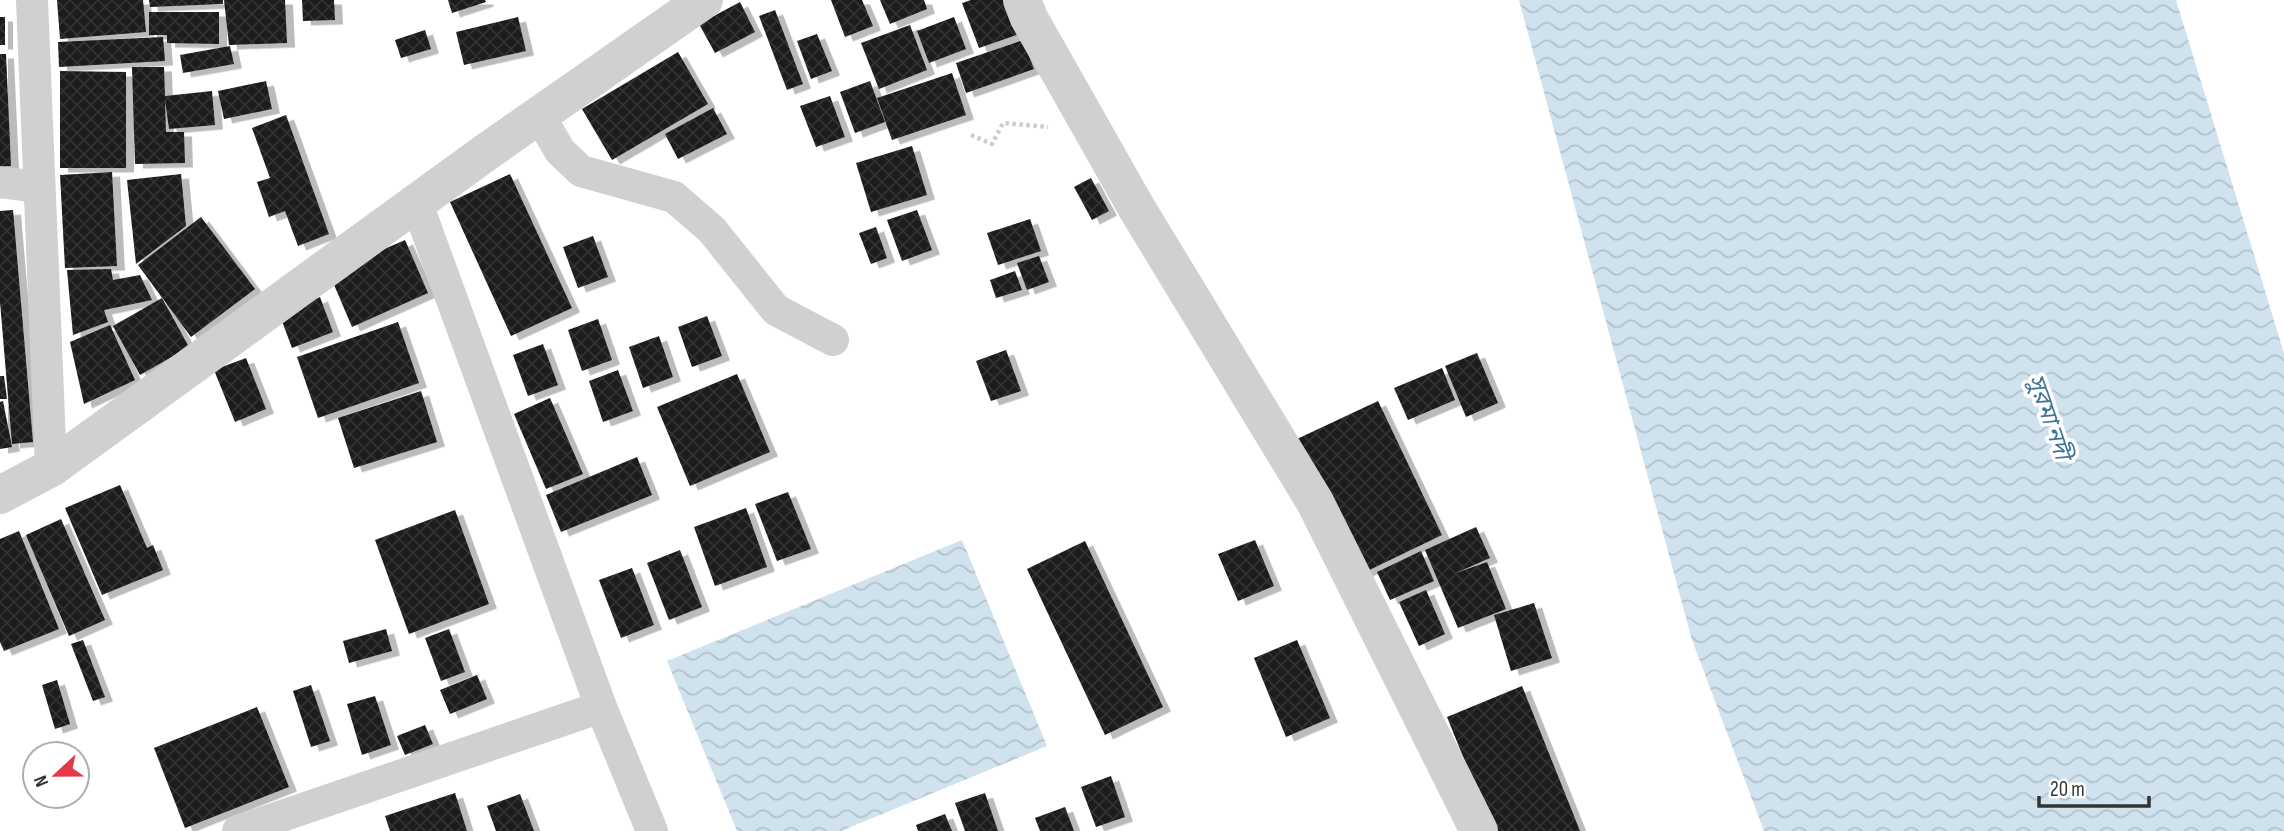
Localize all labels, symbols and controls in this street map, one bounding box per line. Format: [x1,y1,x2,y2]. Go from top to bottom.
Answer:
water label: সুরমা নদী [2021,371,2079,468]
north arrow [21,740,91,810]
scale bar [2039,764,2149,808]
text: N [29,772,54,790]
text: 20 m [2050,777,2085,802]

